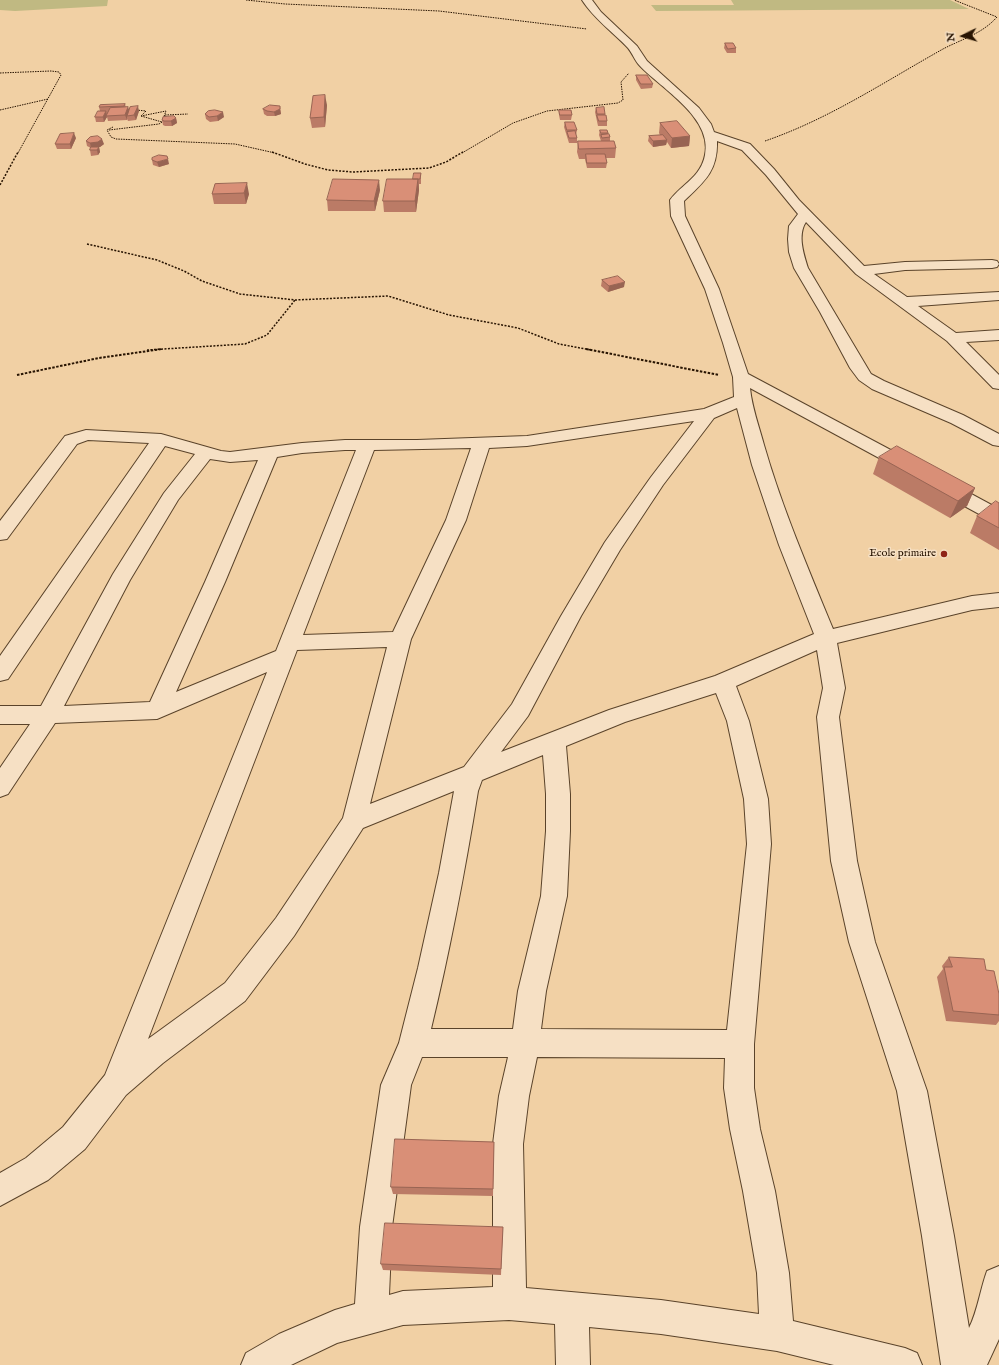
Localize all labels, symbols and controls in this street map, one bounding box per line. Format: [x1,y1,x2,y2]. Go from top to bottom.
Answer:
north arrow [943,16,983,56]
text: N [944,32,958,42]
place label: Ecole primaire [869,547,936,561]
marker: Ecole primaire [939,549,949,559]

